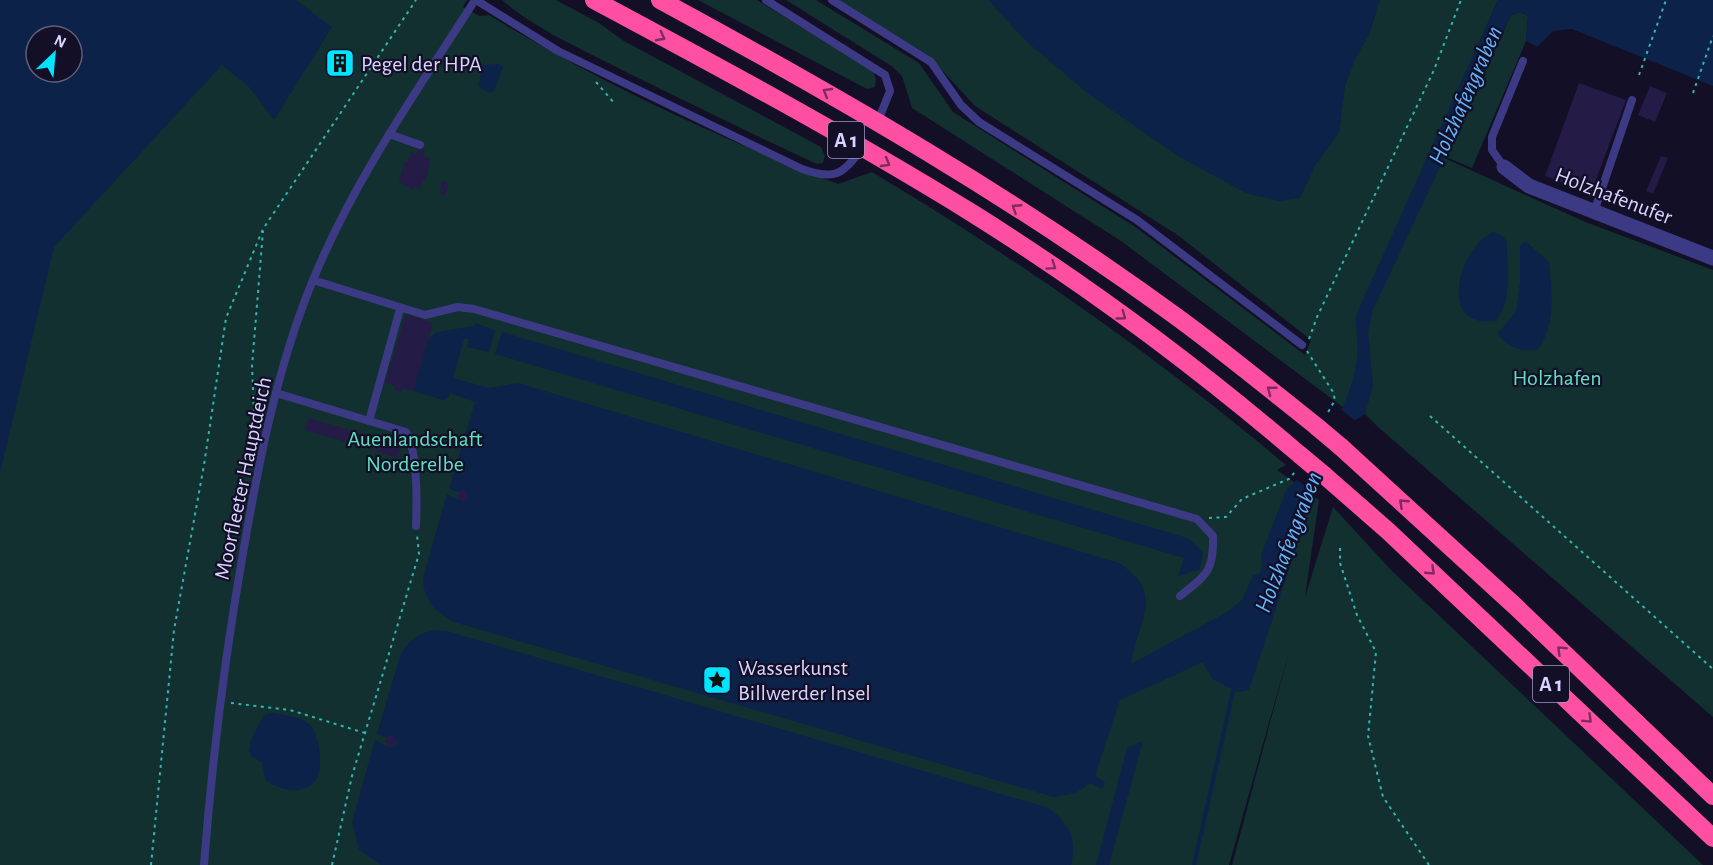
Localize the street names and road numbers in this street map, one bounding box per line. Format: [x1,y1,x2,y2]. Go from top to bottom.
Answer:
road number: A 1 [828,122,864,158]
street label: Holzhafenufer [1552,164,1675,228]
street label: Moorfleeter Hauptdeich [211,375,275,581]
road number: A 1 [1533,666,1569,702]

